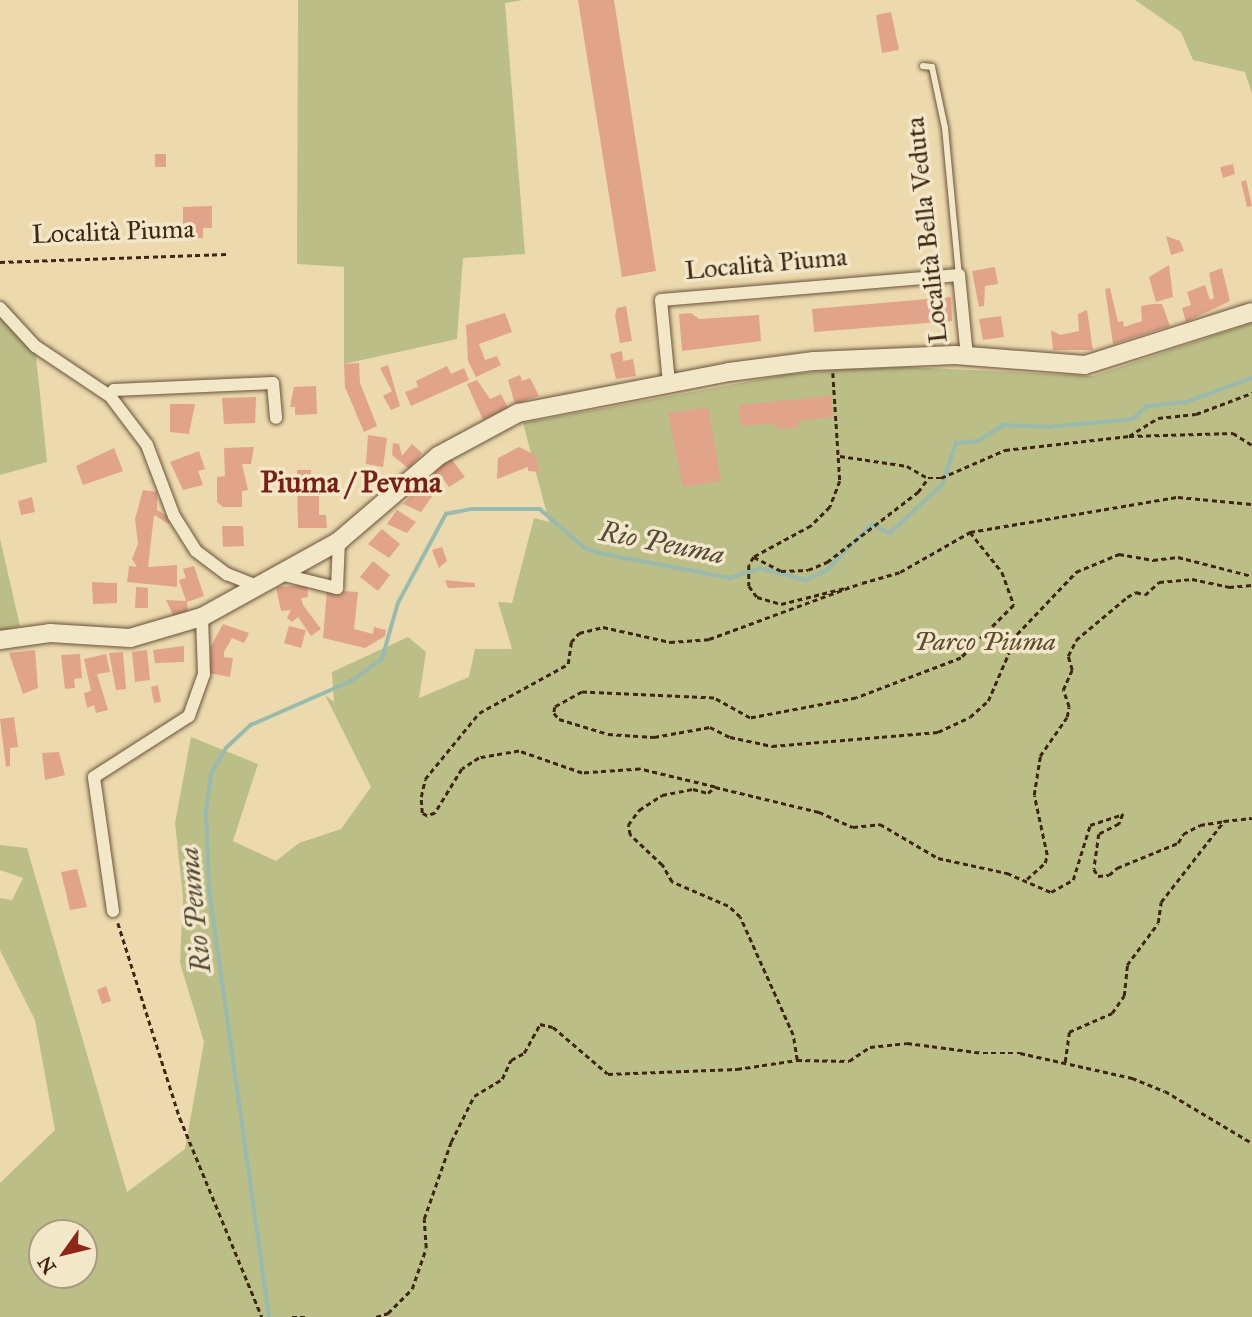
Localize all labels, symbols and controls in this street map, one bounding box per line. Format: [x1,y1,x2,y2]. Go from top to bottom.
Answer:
street label: Località Bella Veduta [900,115,954,345]
street label: Località Piuma [31,214,195,250]
street label: Località Piuma [684,241,848,287]
district label: Piuma / Pevma [260,464,442,500]
water label: Rio Peuma [597,514,727,572]
park label: Parco Piuma [914,626,1056,658]
water label: Rio Peuma [172,845,218,975]
north arrow [28,1219,98,1289]
text: N [33,1252,61,1278]

